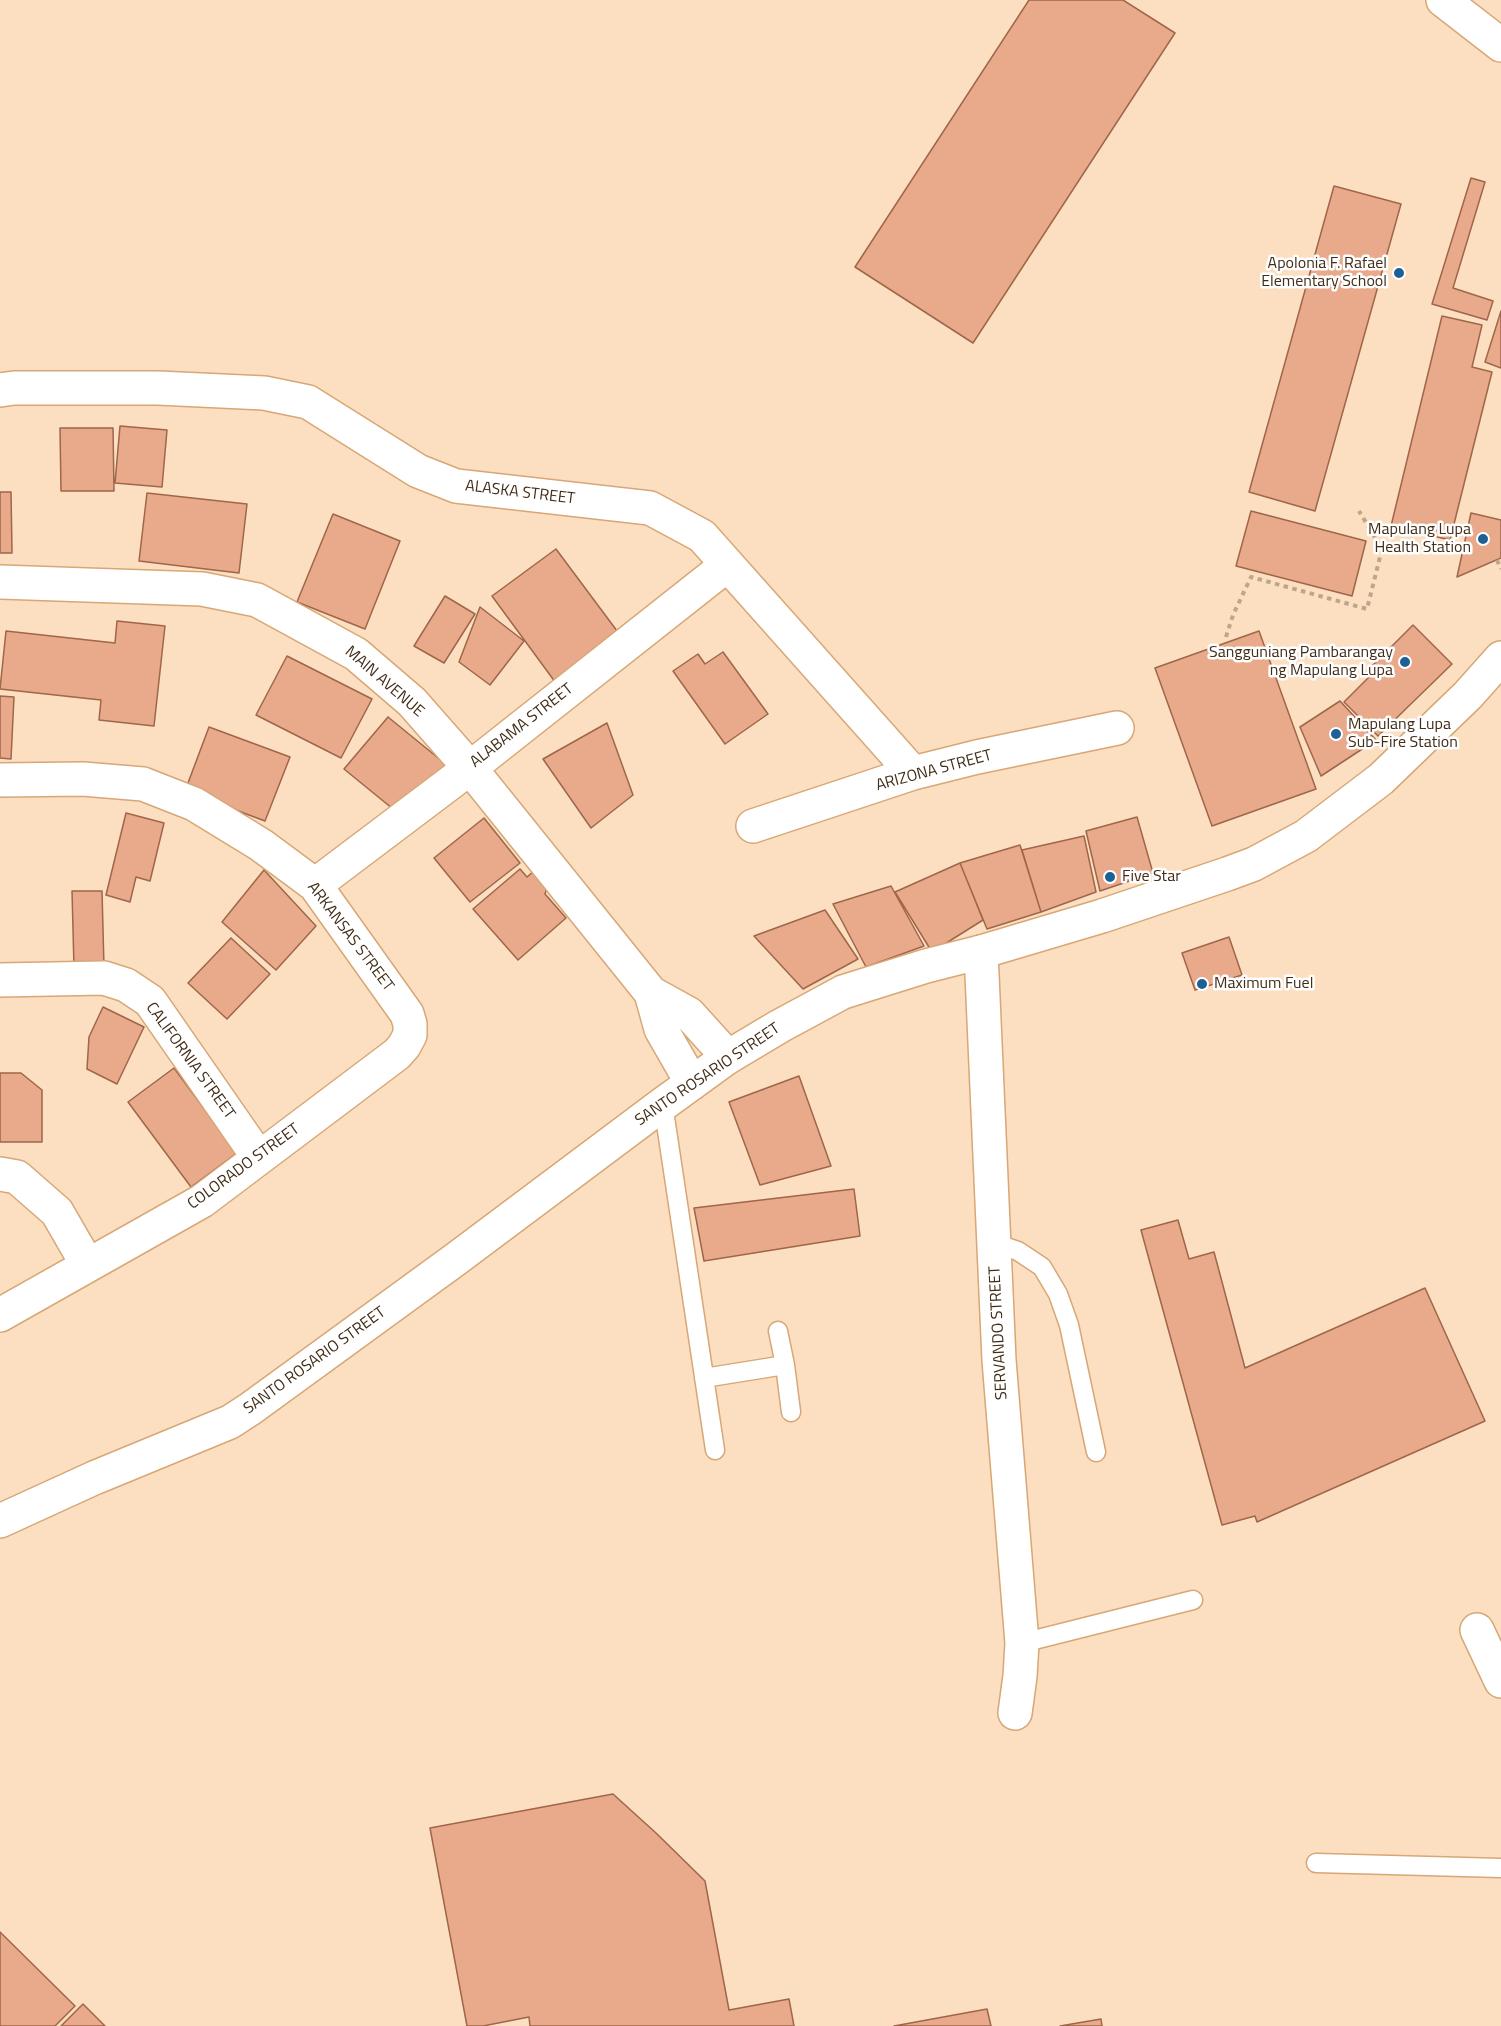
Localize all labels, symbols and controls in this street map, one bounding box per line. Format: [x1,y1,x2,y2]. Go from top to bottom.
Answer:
place label: Apolonia F. Rafael Elementary School [1261,254,1387,292]
marker: Apolonia F. Rafael Elementary School [1392,266,1406,280]
street label: ALASKA STREET [464,477,576,509]
place label: Mapulang Lupa Health Station [1368,520,1471,558]
marker: Mapulang Lupa Health Station [1476,532,1490,546]
street label: MAIN AVENUE [341,642,427,722]
place label: Sangguniang Pambarangay ng Mapulang Lupa [1209,643,1393,681]
marker: Sangguniang Pambarangay ng Mapulang Lupa [1398,655,1412,669]
street label: ALABAMA STREET [467,680,577,772]
place label: Mapulang Lupa Sub-Fire Station [1348,715,1458,753]
marker: Mapulang Lupa Sub-Fire Station [1329,727,1343,741]
street label: ARIZONA STREET [874,746,994,796]
place label: Five Star [1122,867,1181,887]
marker: Five Star [1103,870,1117,884]
street label: ARKANSAS STREET [303,878,397,996]
place label: Maximum Fuel [1214,974,1313,994]
marker: Maximum Fuel [1195,977,1209,991]
street label: CALIFORNIA STREET [141,999,239,1123]
street label: SANTO ROSARIO STREET [632,1019,784,1131]
street label: COLORADO STREET [184,1120,304,1214]
street label: SERVANDO STREET [986,1266,1012,1400]
street label: SANTO ROSARIO STREET [240,1303,390,1419]

